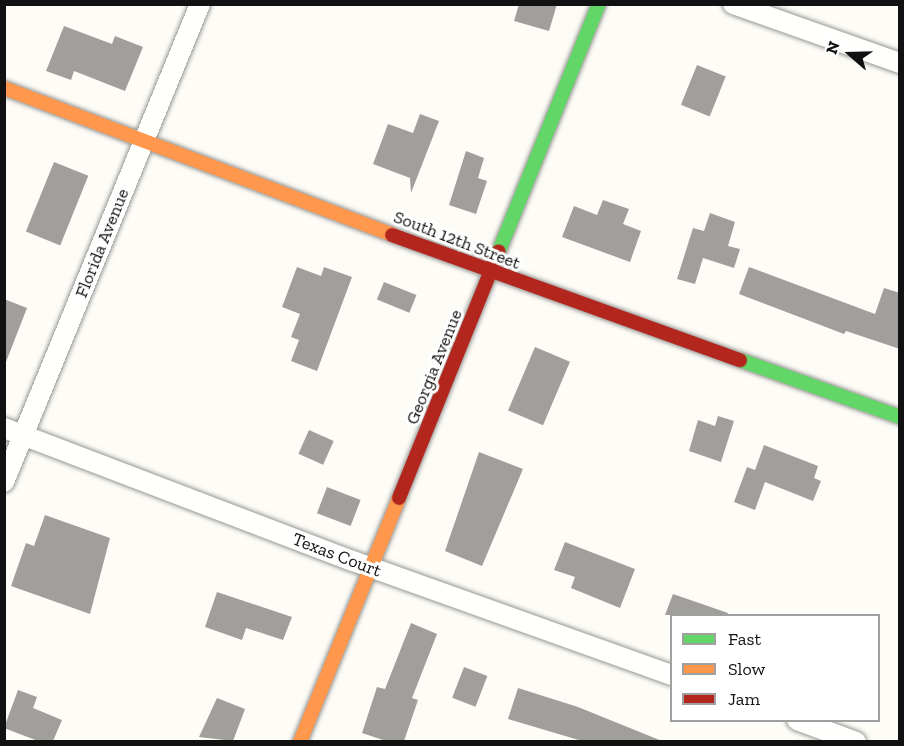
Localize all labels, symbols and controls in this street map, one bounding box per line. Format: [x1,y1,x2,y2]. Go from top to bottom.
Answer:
north arrow [820,24,880,84]
text: N [822,39,844,57]
street label: Florida Avenue [70,185,134,301]
street label: South 12th Street [390,206,524,274]
street label: Georgia Avenue [401,306,467,428]
street label: Texas Court [290,528,384,582]
legend [670,614,880,722]
text: Fast [728,628,761,650]
text: Slow [728,658,765,680]
text: Jam [728,688,760,710]

